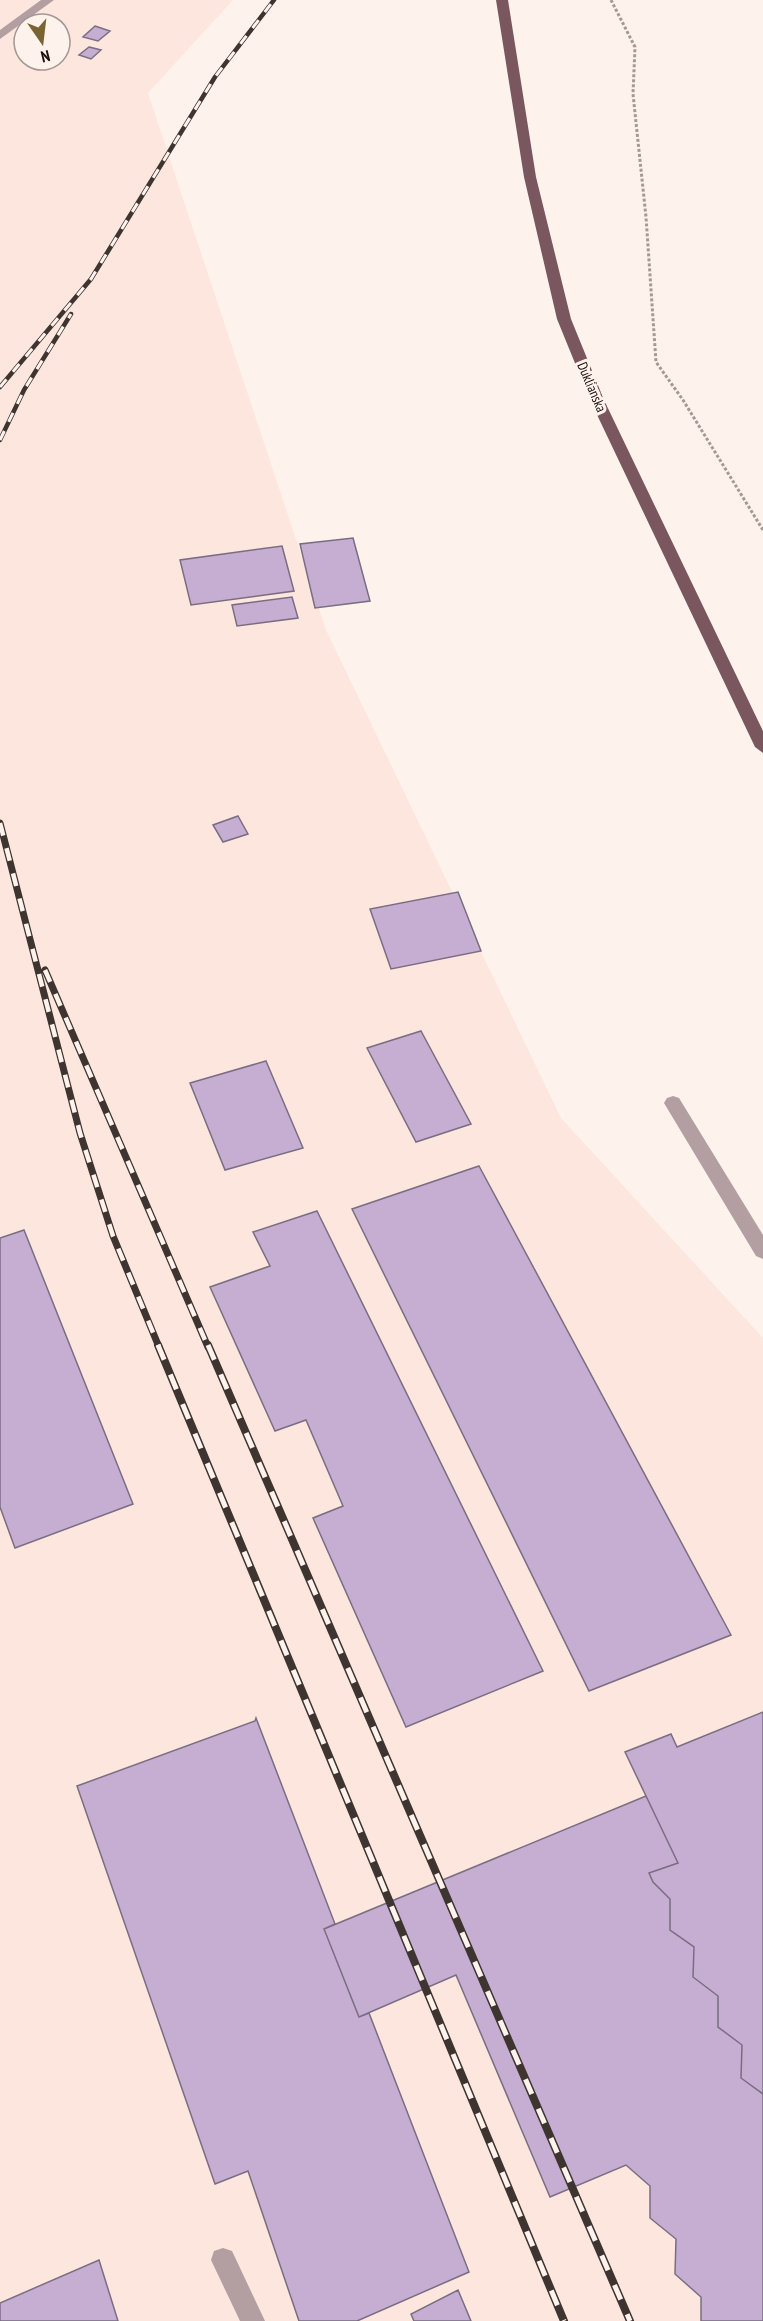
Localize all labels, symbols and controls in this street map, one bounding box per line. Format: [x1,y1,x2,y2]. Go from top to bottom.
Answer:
north arrow [12,12,72,72]
text: N [39,46,52,67]
street label: Duklianska [573,359,611,415]

